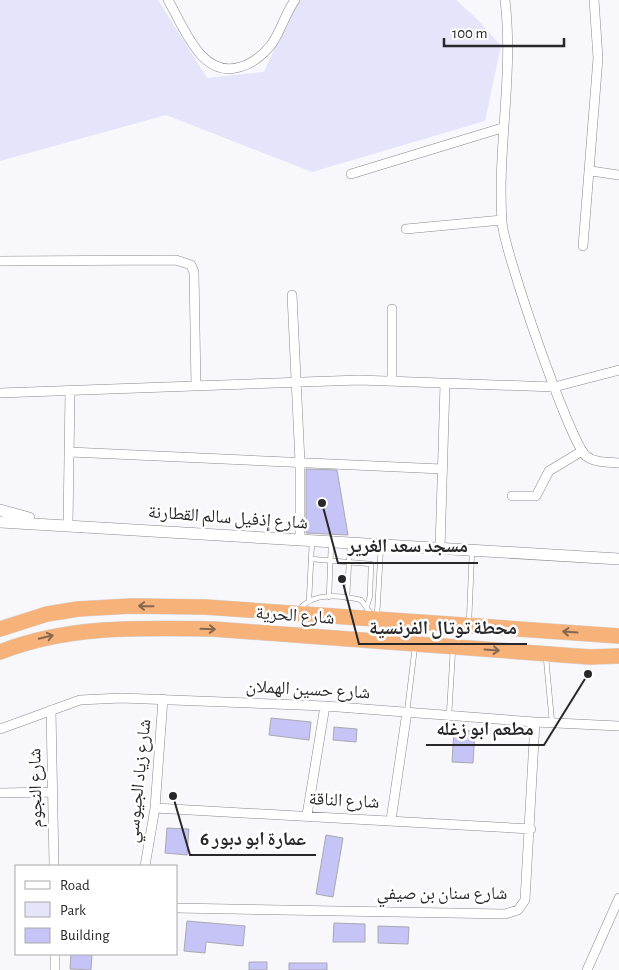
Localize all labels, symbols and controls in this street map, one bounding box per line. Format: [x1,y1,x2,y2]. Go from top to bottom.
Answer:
scale bar [444,15,564,47]
text: 100 m [452,26,487,41]
street label: شارع إذفيل سالم القطارنة [147,503,309,535]
callout: مسجد سعد الغرير [338,529,478,563]
text: مسجد سعد الغرير [347,537,468,557]
one-way arrow [139,601,155,611]
street label: شارع الحرية [255,604,335,629]
callout: محطة توتال الفرنسية [359,610,527,644]
text: محطة توتال الفرنسية [369,619,517,639]
one-way arrow [200,625,216,634]
one-way arrow [563,627,579,637]
one-way arrow [38,632,54,641]
one-way arrow [484,646,500,655]
street label: شارع حسين الهملان [245,678,371,703]
callout: مطعم ابو زغله [426,711,544,745]
street label: شارع زياد الجيوسي [124,718,159,844]
text: مطعم ابو زغله [436,720,534,741]
street label: شارع النجوم [26,748,48,828]
street label: شارع الناقة [308,790,380,813]
callout: عمارة ابو دبور 6 [190,821,316,855]
text: عمارة ابو دبور 6 [200,830,306,850]
legend [15,865,178,955]
text: Road [60,878,90,893]
street label: شارع سنان بن صيفي [377,885,507,908]
text: Park [60,903,86,918]
text: Building [60,928,110,943]

